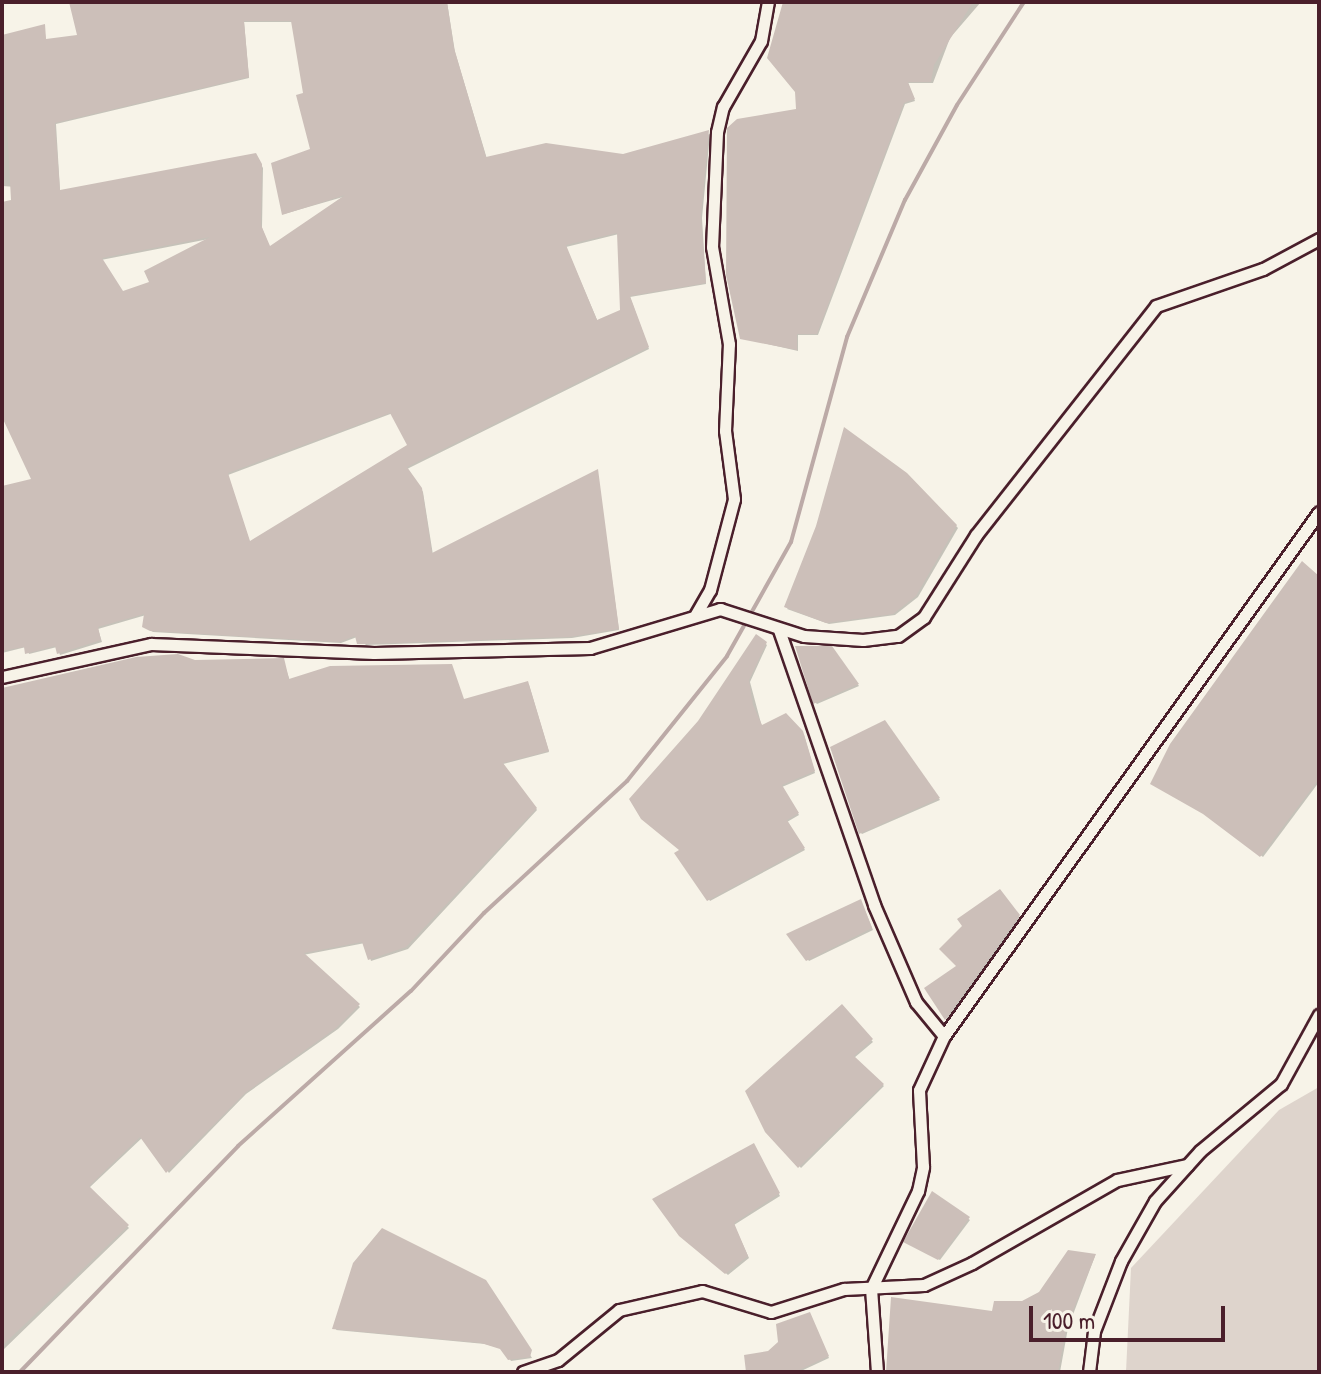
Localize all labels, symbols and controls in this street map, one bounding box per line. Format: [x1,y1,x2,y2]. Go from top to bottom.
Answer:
scale bar [1033,1290,1229,1340]
text: 100 m [1043,1304,1095,1336]

